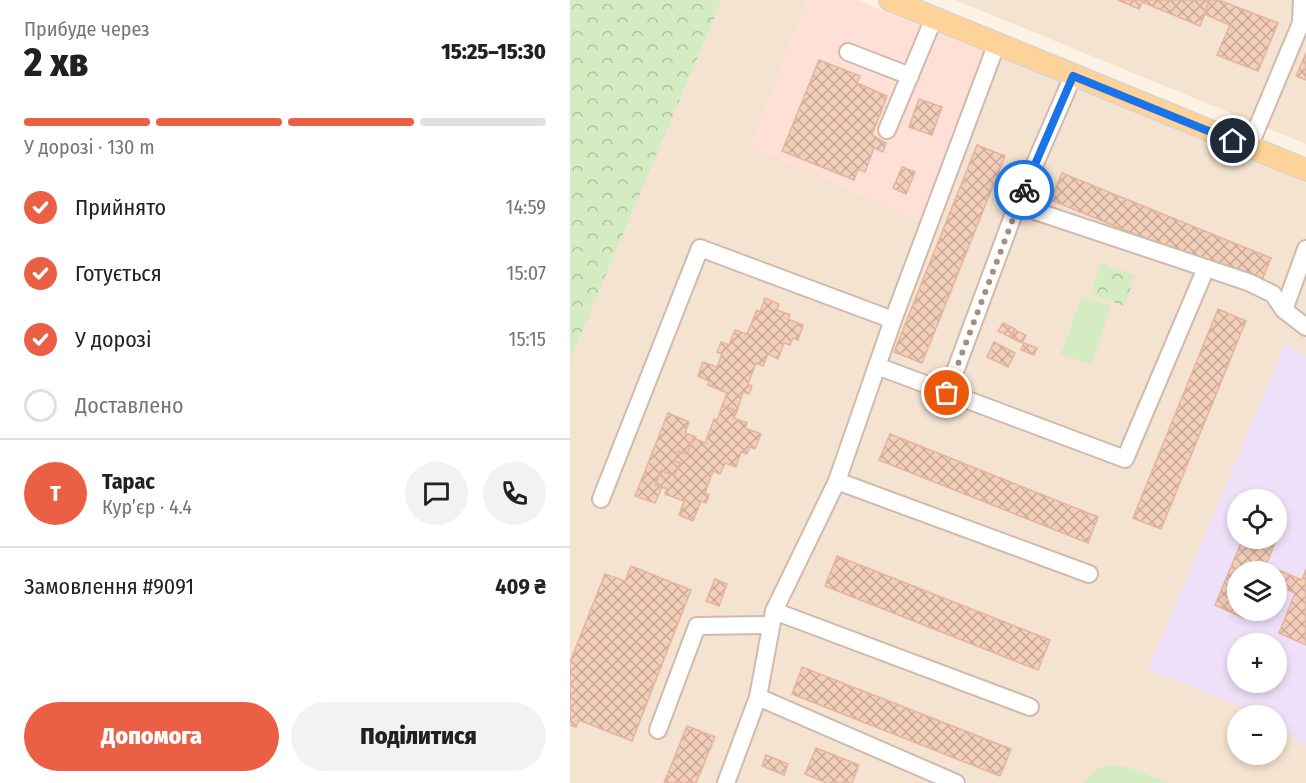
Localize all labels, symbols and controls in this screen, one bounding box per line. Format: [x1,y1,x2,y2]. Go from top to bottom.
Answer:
text: Прибуде через [24,17,150,41]
text: 15:25–15:30 [441,38,546,65]
text: 2 хв [24,40,88,86]
pin [1207,115,1258,166]
icon: home [1216,124,1249,157]
text: У дорозі · 130 m [24,135,155,159]
courier [994,160,1054,220]
icon: bike [1008,174,1041,207]
icon: check [24,191,57,224]
text: Прийнято [75,194,166,221]
text: 14:59 [506,195,546,219]
icon: check [24,257,57,290]
text: Готується [75,260,162,287]
text: 15:07 [507,261,546,285]
icon: check [24,323,57,356]
text: У дорозі [75,326,152,353]
text: 15:15 [509,327,546,351]
pin [921,367,972,418]
icon: bag [930,376,963,409]
text: Доставлено [75,392,184,419]
button: chat [405,462,468,525]
button: phone [483,462,546,525]
text: Тарас [102,468,155,495]
text: Т [50,480,61,507]
map controls [1227,489,1287,765]
button: locate [1227,489,1287,549]
text: Кур’єр · 4.4 [102,495,192,519]
button: layers [1227,561,1287,621]
text: Замовлення #9091 [24,573,194,600]
text: 409 ₴ [495,573,546,600]
button: + [1227,633,1287,693]
button: Допомога [24,702,279,771]
button: Поділитися [291,702,546,771]
button: − [1227,705,1287,765]

